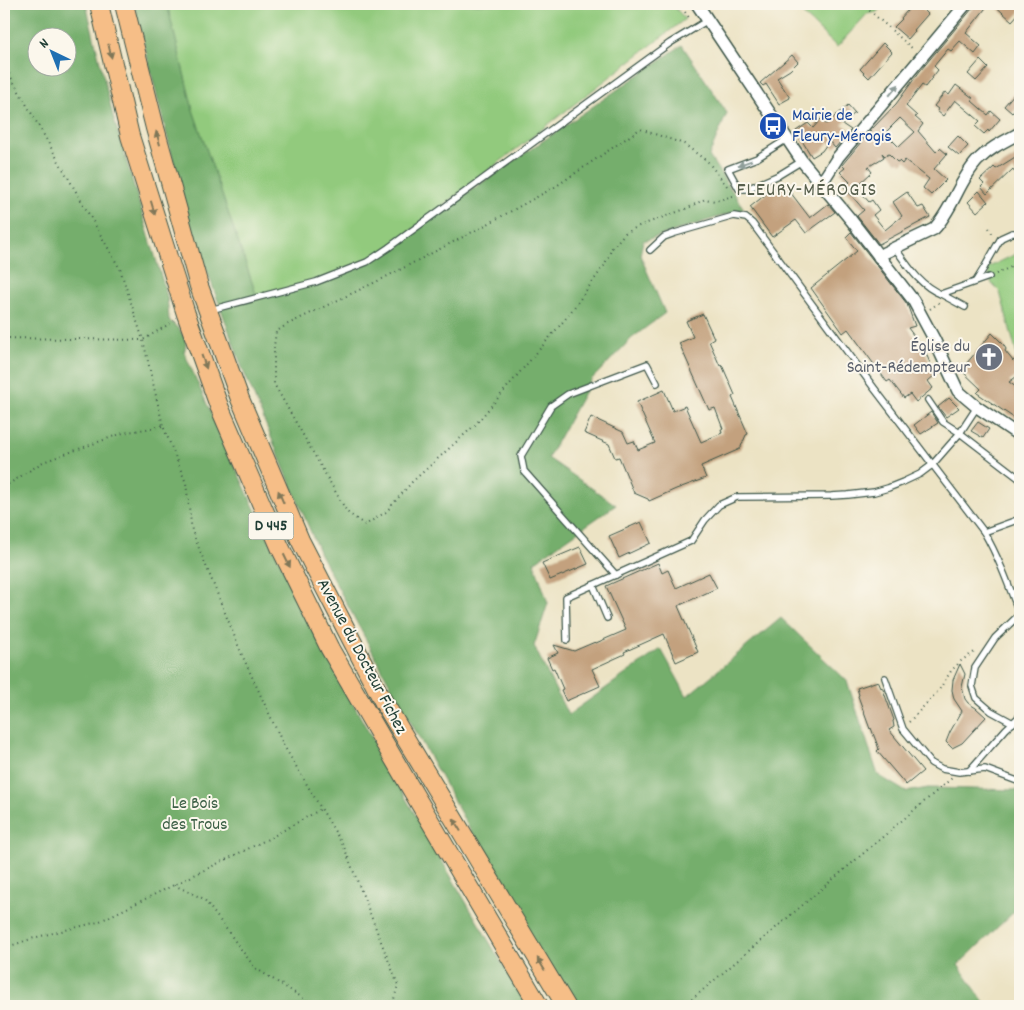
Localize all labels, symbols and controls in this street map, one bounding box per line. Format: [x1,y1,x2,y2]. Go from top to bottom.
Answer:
north arrow [28,28,78,78]
text: N [35,34,54,54]
one-way arrow [106,44,114,59]
one-way arrow [889,84,900,97]
place label: Mairie de Fleury-Mérogis [792,104,892,150]
bus stop icon: Mairie de Fleury-Mérogis [758,111,788,141]
one-way arrow [153,130,161,145]
one-way arrow [737,159,752,167]
district label: FLEURY-MÉROGIS [737,177,877,205]
one-way arrow [149,201,157,216]
place label: Église du Saint-Rédempteur [847,335,970,381]
church icon: Église du Saint-Rédempteur [974,342,1004,372]
one-way arrow [201,355,208,370]
one-way arrow [277,490,285,504]
road number: D 445 [248,512,294,540]
one-way arrow [283,553,291,568]
street label: Avenue du Docteur Fichez [309,575,413,739]
park label: Le Bois des Trous [162,792,228,838]
one-way arrow [453,819,462,832]
one-way arrow [536,958,545,971]

